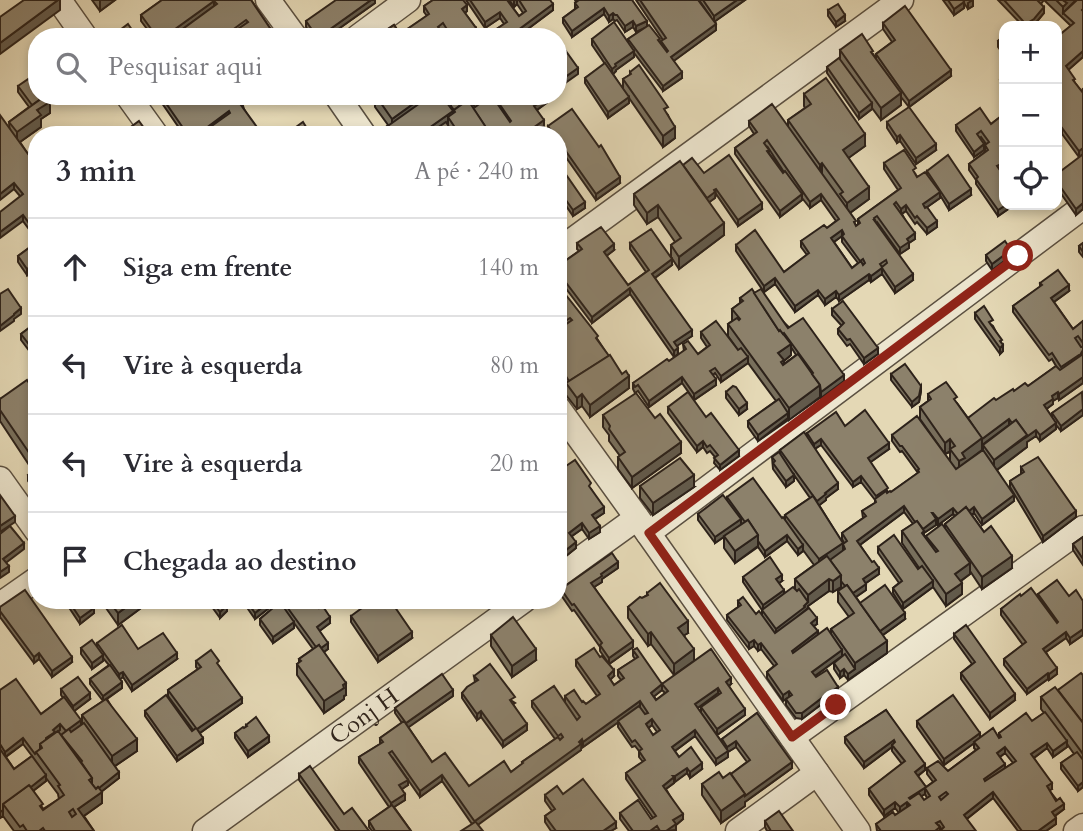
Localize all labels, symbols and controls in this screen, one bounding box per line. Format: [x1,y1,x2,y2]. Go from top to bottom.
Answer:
map controls [999,21,1062,210]
button: + [999,21,1062,84]
search box [28,28,567,105]
icon: search [52,48,90,86]
text: Pesquisar aqui [108,49,263,84]
button: − [999,84,1062,147]
button: locate [999,147,1062,210]
text: 3 min [56,151,136,192]
text: A pé · 240 m [415,156,539,187]
route start [1002,240,1033,271]
icon: ahead [56,248,94,286]
text: Siga em frente [123,250,292,285]
text: 140 m [478,252,539,283]
icon: left [56,346,94,384]
text: Vire à esquerda [123,348,303,383]
text: 80 m [490,350,539,381]
icon: left [56,444,94,482]
text: Vire à esquerda [123,446,303,481]
text: 20 m [490,448,539,479]
icon: arrive [56,542,94,580]
text: Chegada ao destino [123,544,356,579]
street label: Conj H [322,680,405,752]
route end [820,689,851,720]

